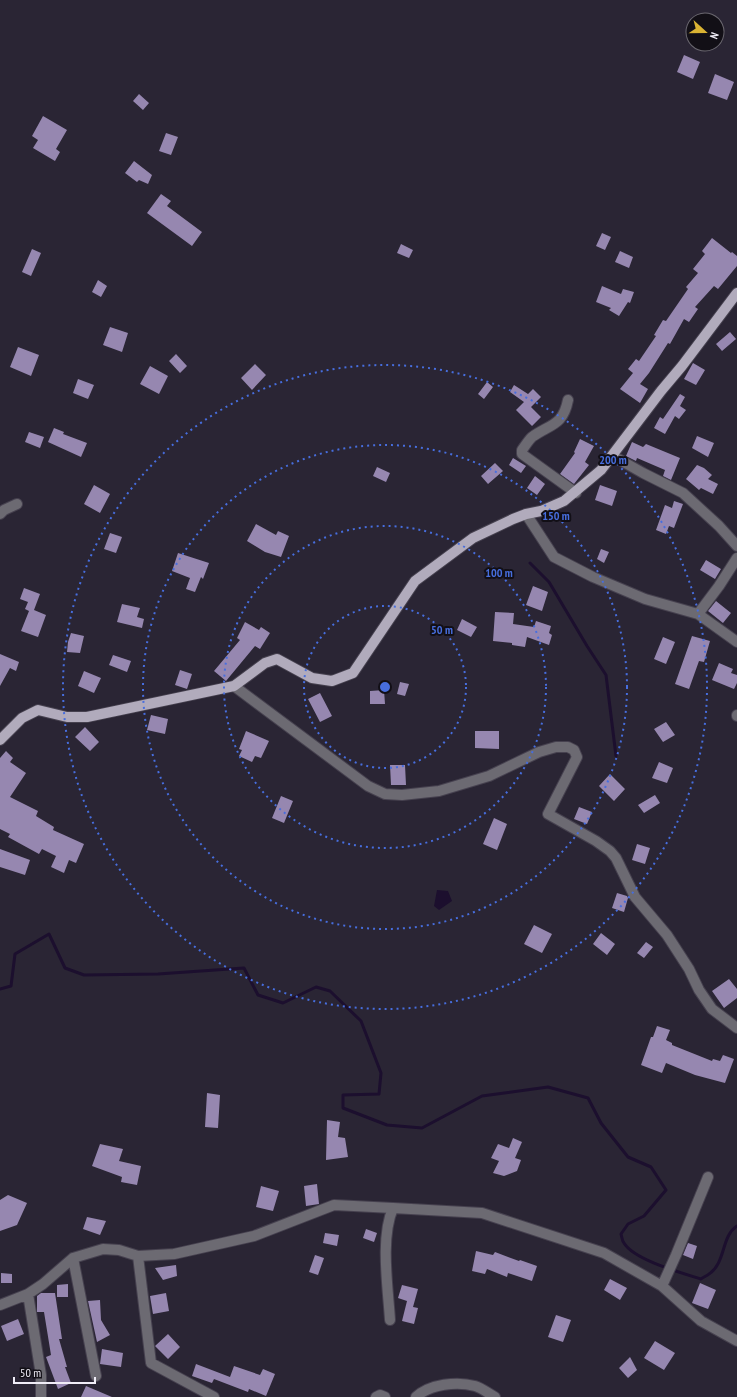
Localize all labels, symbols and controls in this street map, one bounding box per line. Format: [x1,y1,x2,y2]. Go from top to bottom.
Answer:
north arrow [685,12,725,52]
text: N [707,30,722,41]
text: 200 m [599,452,627,467]
text: 150 m [542,508,570,523]
text: 100 m [485,565,513,580]
text: 50 m [431,622,453,637]
centre of rings [378,680,392,694]
scale bar [14,1359,95,1385]
text: 50 m [20,1365,41,1380]

